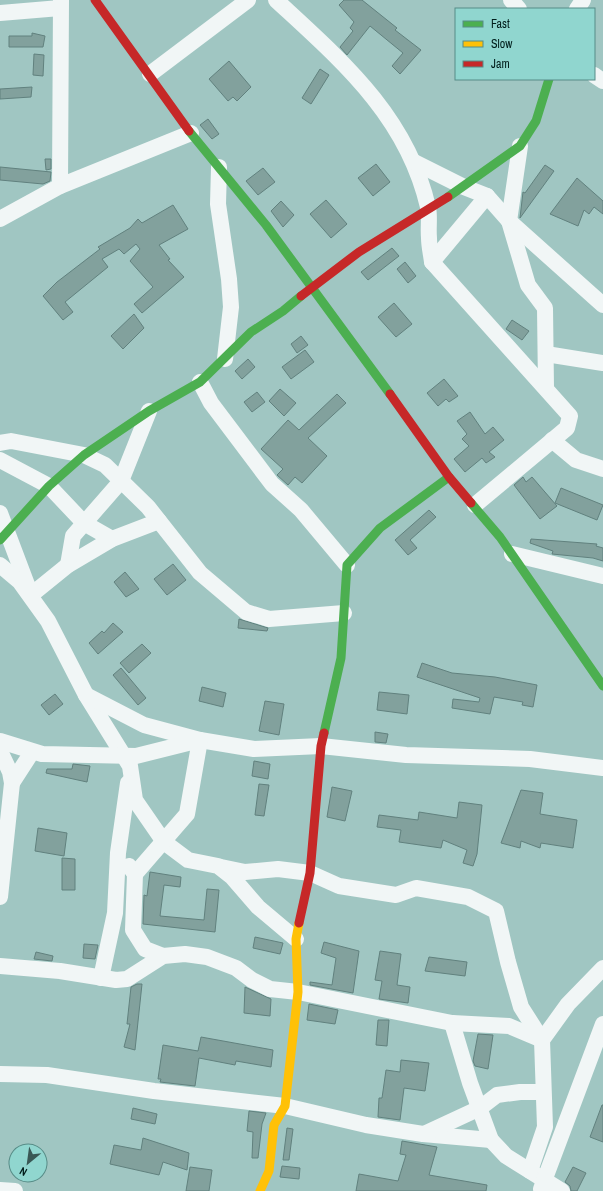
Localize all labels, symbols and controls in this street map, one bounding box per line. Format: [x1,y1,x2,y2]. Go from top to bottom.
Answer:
legend [455,8,595,80]
text: Fast [491,16,510,32]
text: Slow [491,36,513,52]
text: Jam [491,56,510,72]
north arrow [8,1143,48,1183]
text: N [17,1164,29,1179]

